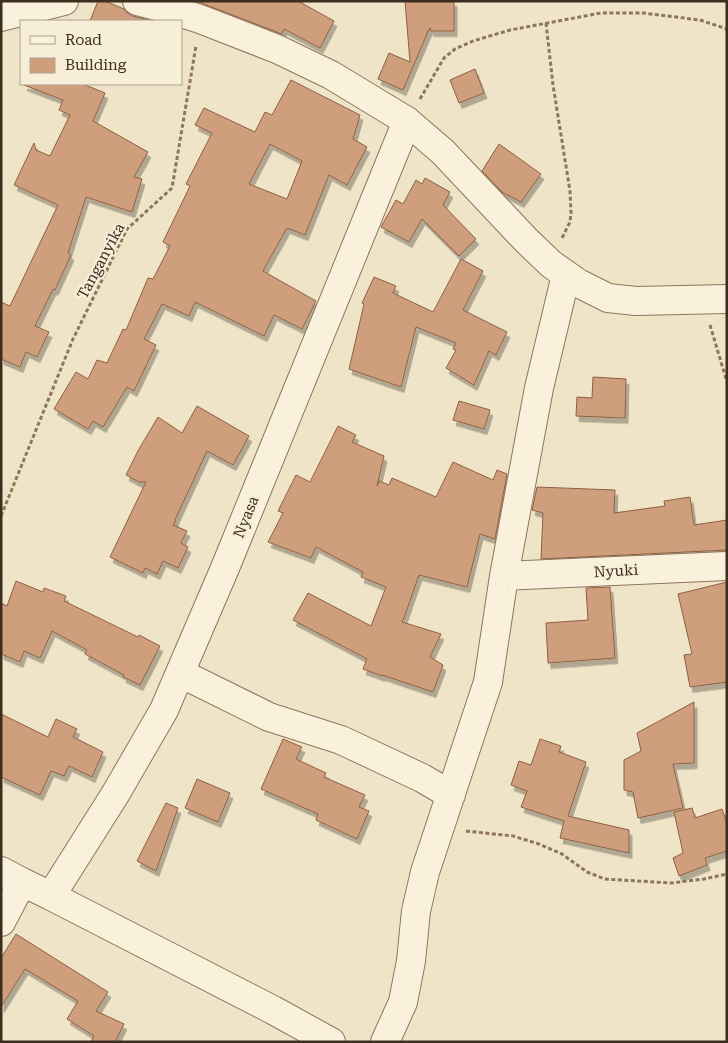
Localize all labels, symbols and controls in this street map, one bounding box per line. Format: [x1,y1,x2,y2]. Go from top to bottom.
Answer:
legend [20,20,182,85]
text: Road [65,31,102,49]
text: Building [65,56,127,74]
street label: Tanganyika [73,220,129,302]
street label: Nyasa [229,493,263,541]
street label: Nyuki [593,561,639,581]

